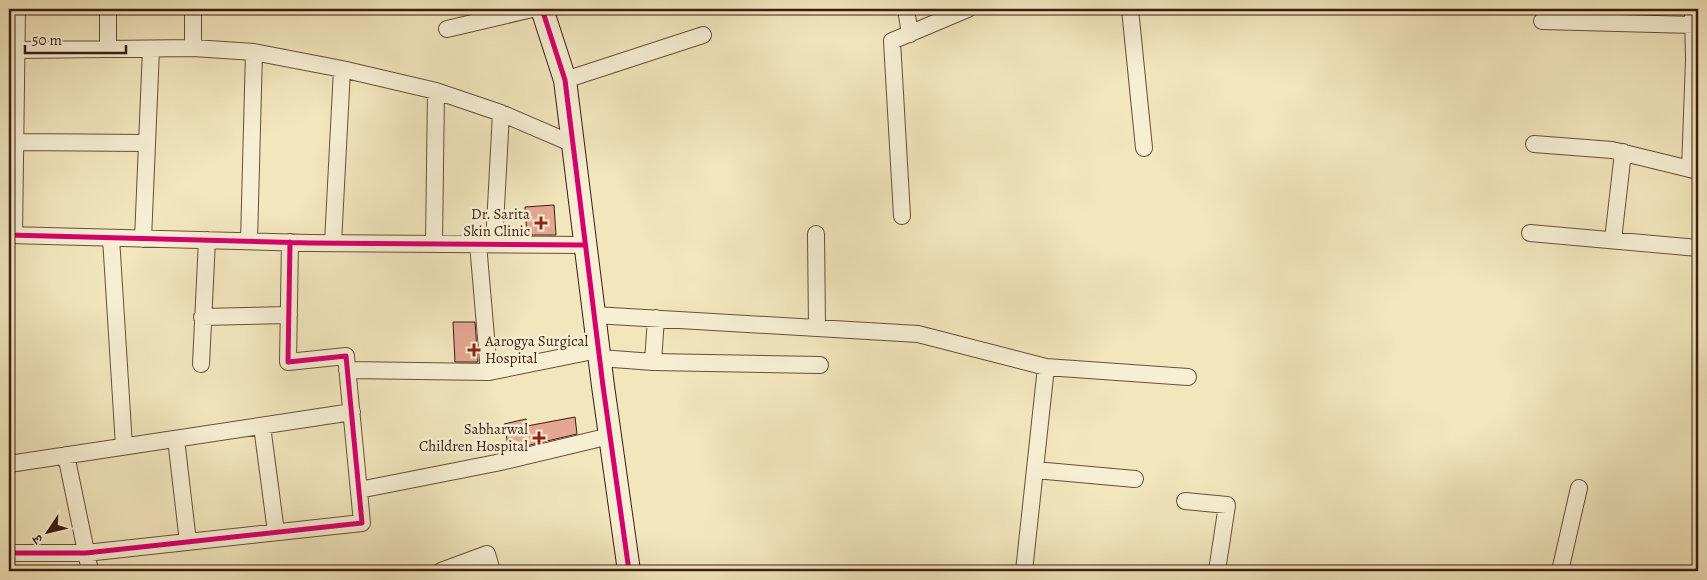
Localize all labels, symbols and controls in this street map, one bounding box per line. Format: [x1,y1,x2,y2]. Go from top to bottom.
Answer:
scale bar [25,22,126,54]
text: 50 m [32,30,62,50]
place label: Dr. Sarita Skin Clinic [463,204,530,241]
marker: Dr. Sarita Skin Clinic [534,216,548,230]
place label: Aarogya Surgical Hospital [484,331,588,368]
marker: Aarogya Surgical Hospital [467,343,481,357]
place label: Sabharwal Children Hospital [419,419,528,456]
marker: Sabharwal Children Hospital [532,431,546,445]
north arrow [22,508,72,558]
text: उ [27,530,48,548]

